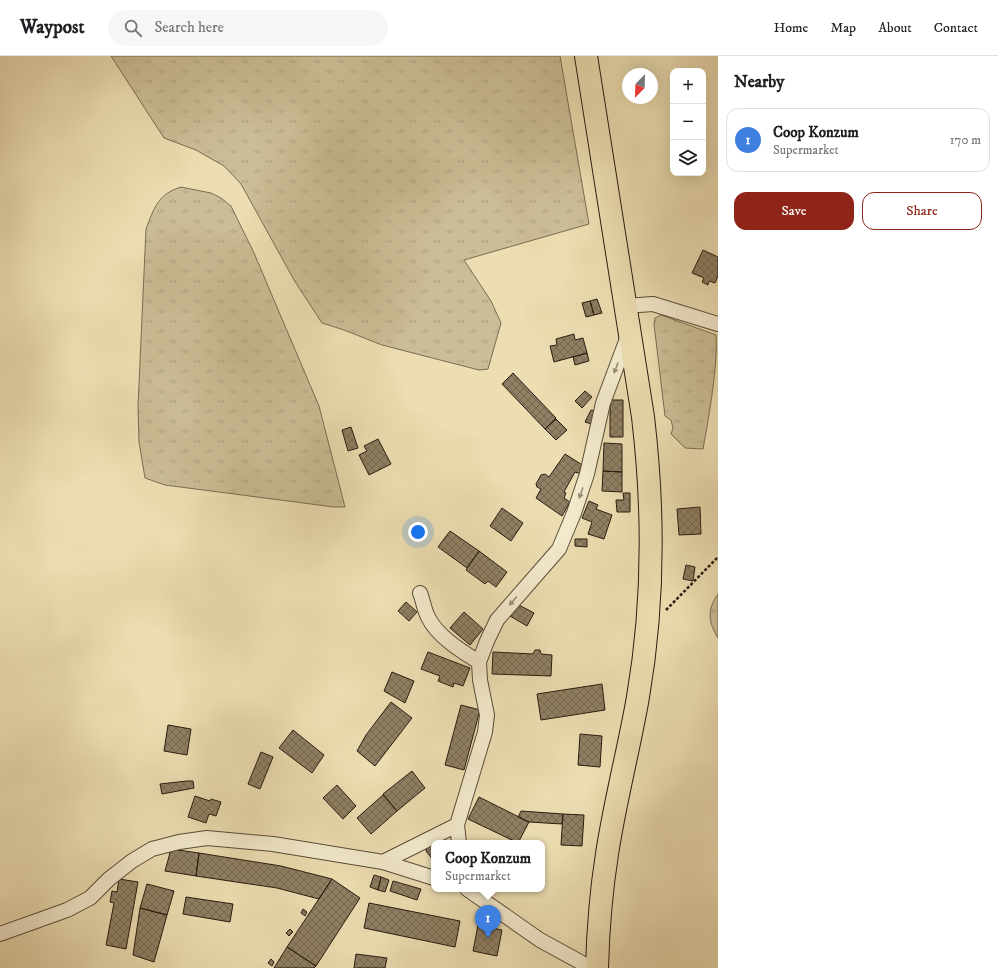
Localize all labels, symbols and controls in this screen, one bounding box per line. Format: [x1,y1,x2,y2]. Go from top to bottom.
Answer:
search box [108,10,388,46]
text: Waypost [20,16,84,39]
icon: search [122,17,144,39]
text: Search here [154,18,224,37]
text: Home [774,19,808,37]
text: Map [830,19,856,37]
text: About [878,19,912,37]
text: Contact [934,19,978,37]
north arrow [622,68,658,104]
map controls [670,68,706,176]
button: + [670,68,706,104]
text: Nearby [734,71,784,93]
button: − [670,104,706,140]
text: Coop Konzum [773,123,859,142]
text: 1 [746,132,750,148]
text: 170 m [950,132,981,148]
button: layers [670,140,706,176]
text: Supermarket [773,142,839,158]
button: Save [734,192,854,230]
button: Share [862,192,982,230]
one-way arrow [612,363,618,375]
one-way arrow [577,488,583,500]
your location [408,522,428,542]
one-way arrow [508,596,517,607]
popup [431,840,545,892]
text: Coop Konzum [445,849,531,868]
text: Supermarket [445,868,511,884]
pin: 1 [475,905,501,938]

